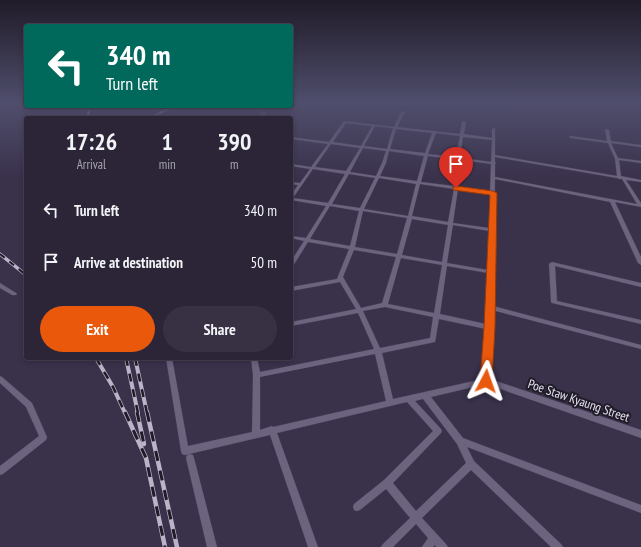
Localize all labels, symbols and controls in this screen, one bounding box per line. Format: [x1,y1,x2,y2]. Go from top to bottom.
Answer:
text: 340 m [106,36,170,73]
icon: left [40,40,92,92]
text: Turn left [106,72,158,95]
text: 17:26 [65,126,117,157]
text: 1 [161,126,173,157]
text: 390 [217,126,252,157]
pin [439,147,473,188]
icon: arrive [445,153,467,175]
text: Arrival [77,156,106,173]
text: min [159,156,176,173]
text: m [230,156,239,173]
icon: left [40,199,62,221]
text: Turn left [74,201,119,220]
text: 340 m [244,201,277,220]
icon: arrive [40,251,62,273]
text: Arrive at destination [74,253,183,272]
text: 50 m [251,253,277,272]
button: Exit [40,306,155,352]
button: Share [163,306,277,352]
position arrow [465,360,507,402]
street label: Poe Staw Kyaung Street [526,375,632,426]

